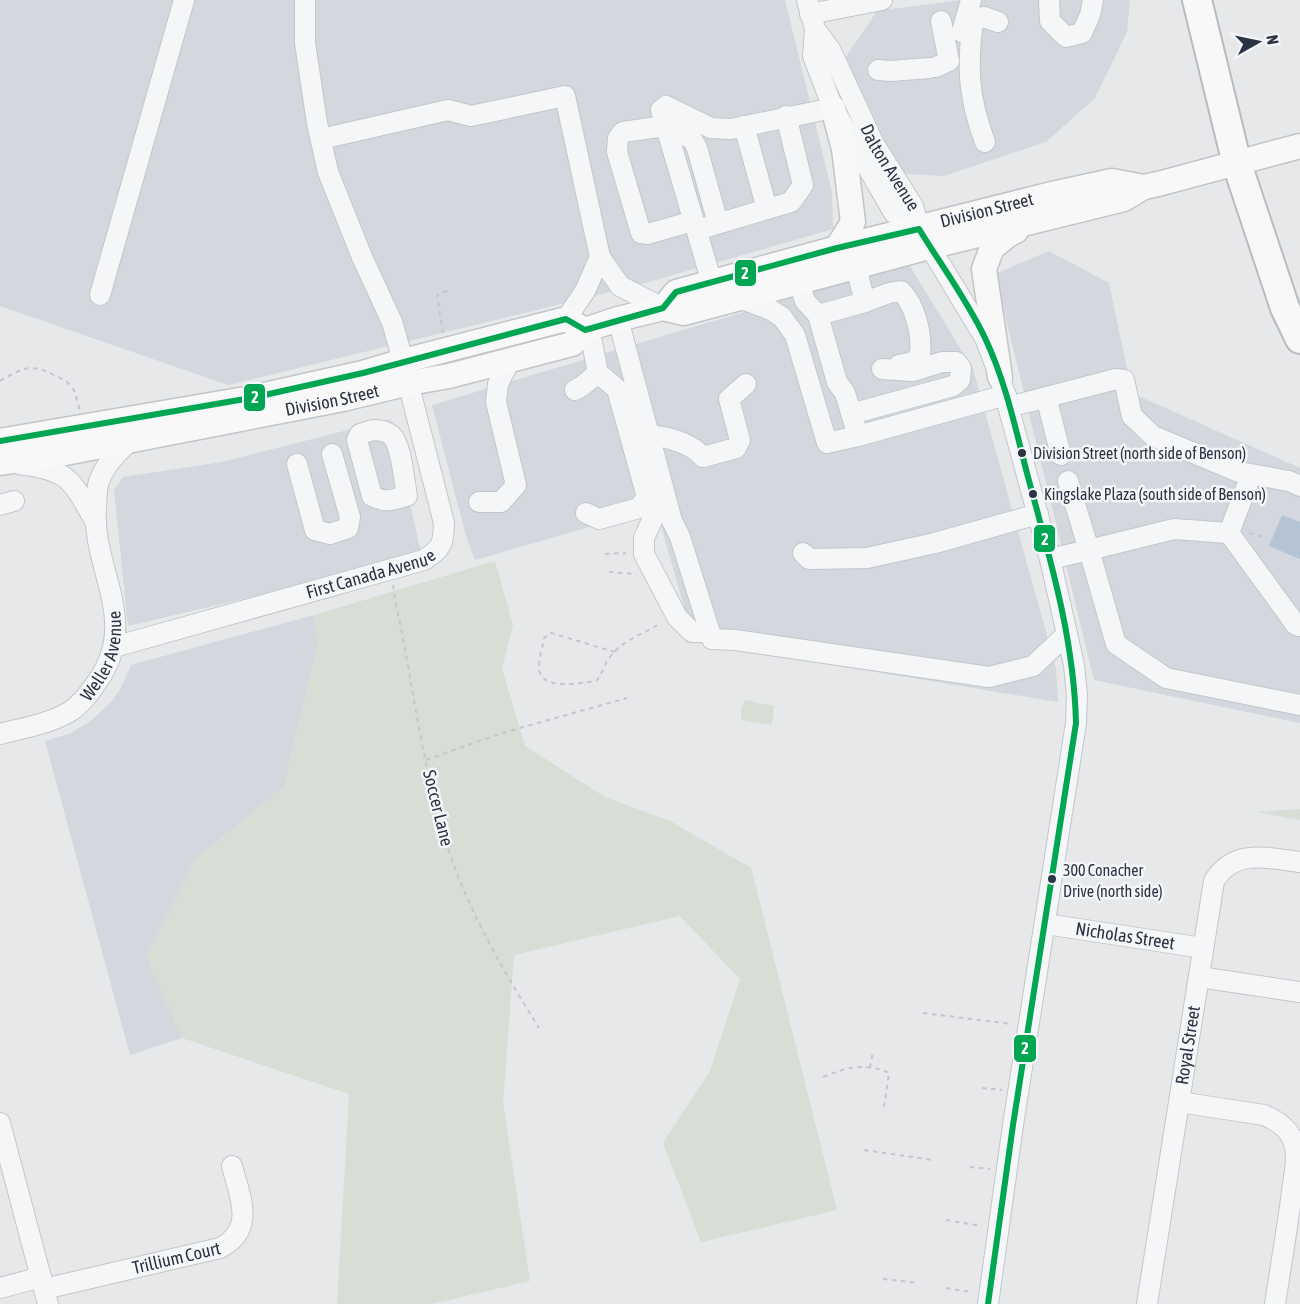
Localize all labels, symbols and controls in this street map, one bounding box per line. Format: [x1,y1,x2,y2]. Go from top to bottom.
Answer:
north arrow [1228,12,1288,72]
text: N [1263,34,1282,46]
street label: Dalton Avenue [856,121,924,215]
street label: Division Street [938,188,1036,232]
line badge: 2 [734,259,757,287]
text: 2 [741,264,749,282]
street label: Division Street [283,380,381,420]
line badge: 2 [243,383,266,412]
text: 2 [251,388,259,406]
place label: Division Street (north side of Benson) [1033,444,1246,463]
marker: Division Street (north side of Benson) [1016,447,1028,459]
place label: Kingslake Plaza (south side of Benson) [1044,485,1266,504]
marker: Kingslake Plaza (south side of Benson) [1027,488,1039,500]
line badge: 2 [1033,524,1056,553]
text: 2 [1041,530,1049,548]
street label: First Canada Avenue [304,544,440,603]
street label: Weller Avenue [76,610,125,705]
street label: Soccer Lane [419,768,458,848]
place label: 300 Conacher Drive (north side) [1063,861,1163,901]
marker: 300 Conacher Drive (north side) [1046,873,1058,885]
street label: Nicholas Street [1074,918,1176,954]
street label: Royal Street [1171,1004,1204,1086]
line badge: 2 [1013,1034,1037,1063]
text: 2 [1021,1039,1029,1057]
street label: Trillium Court [130,1237,222,1278]

